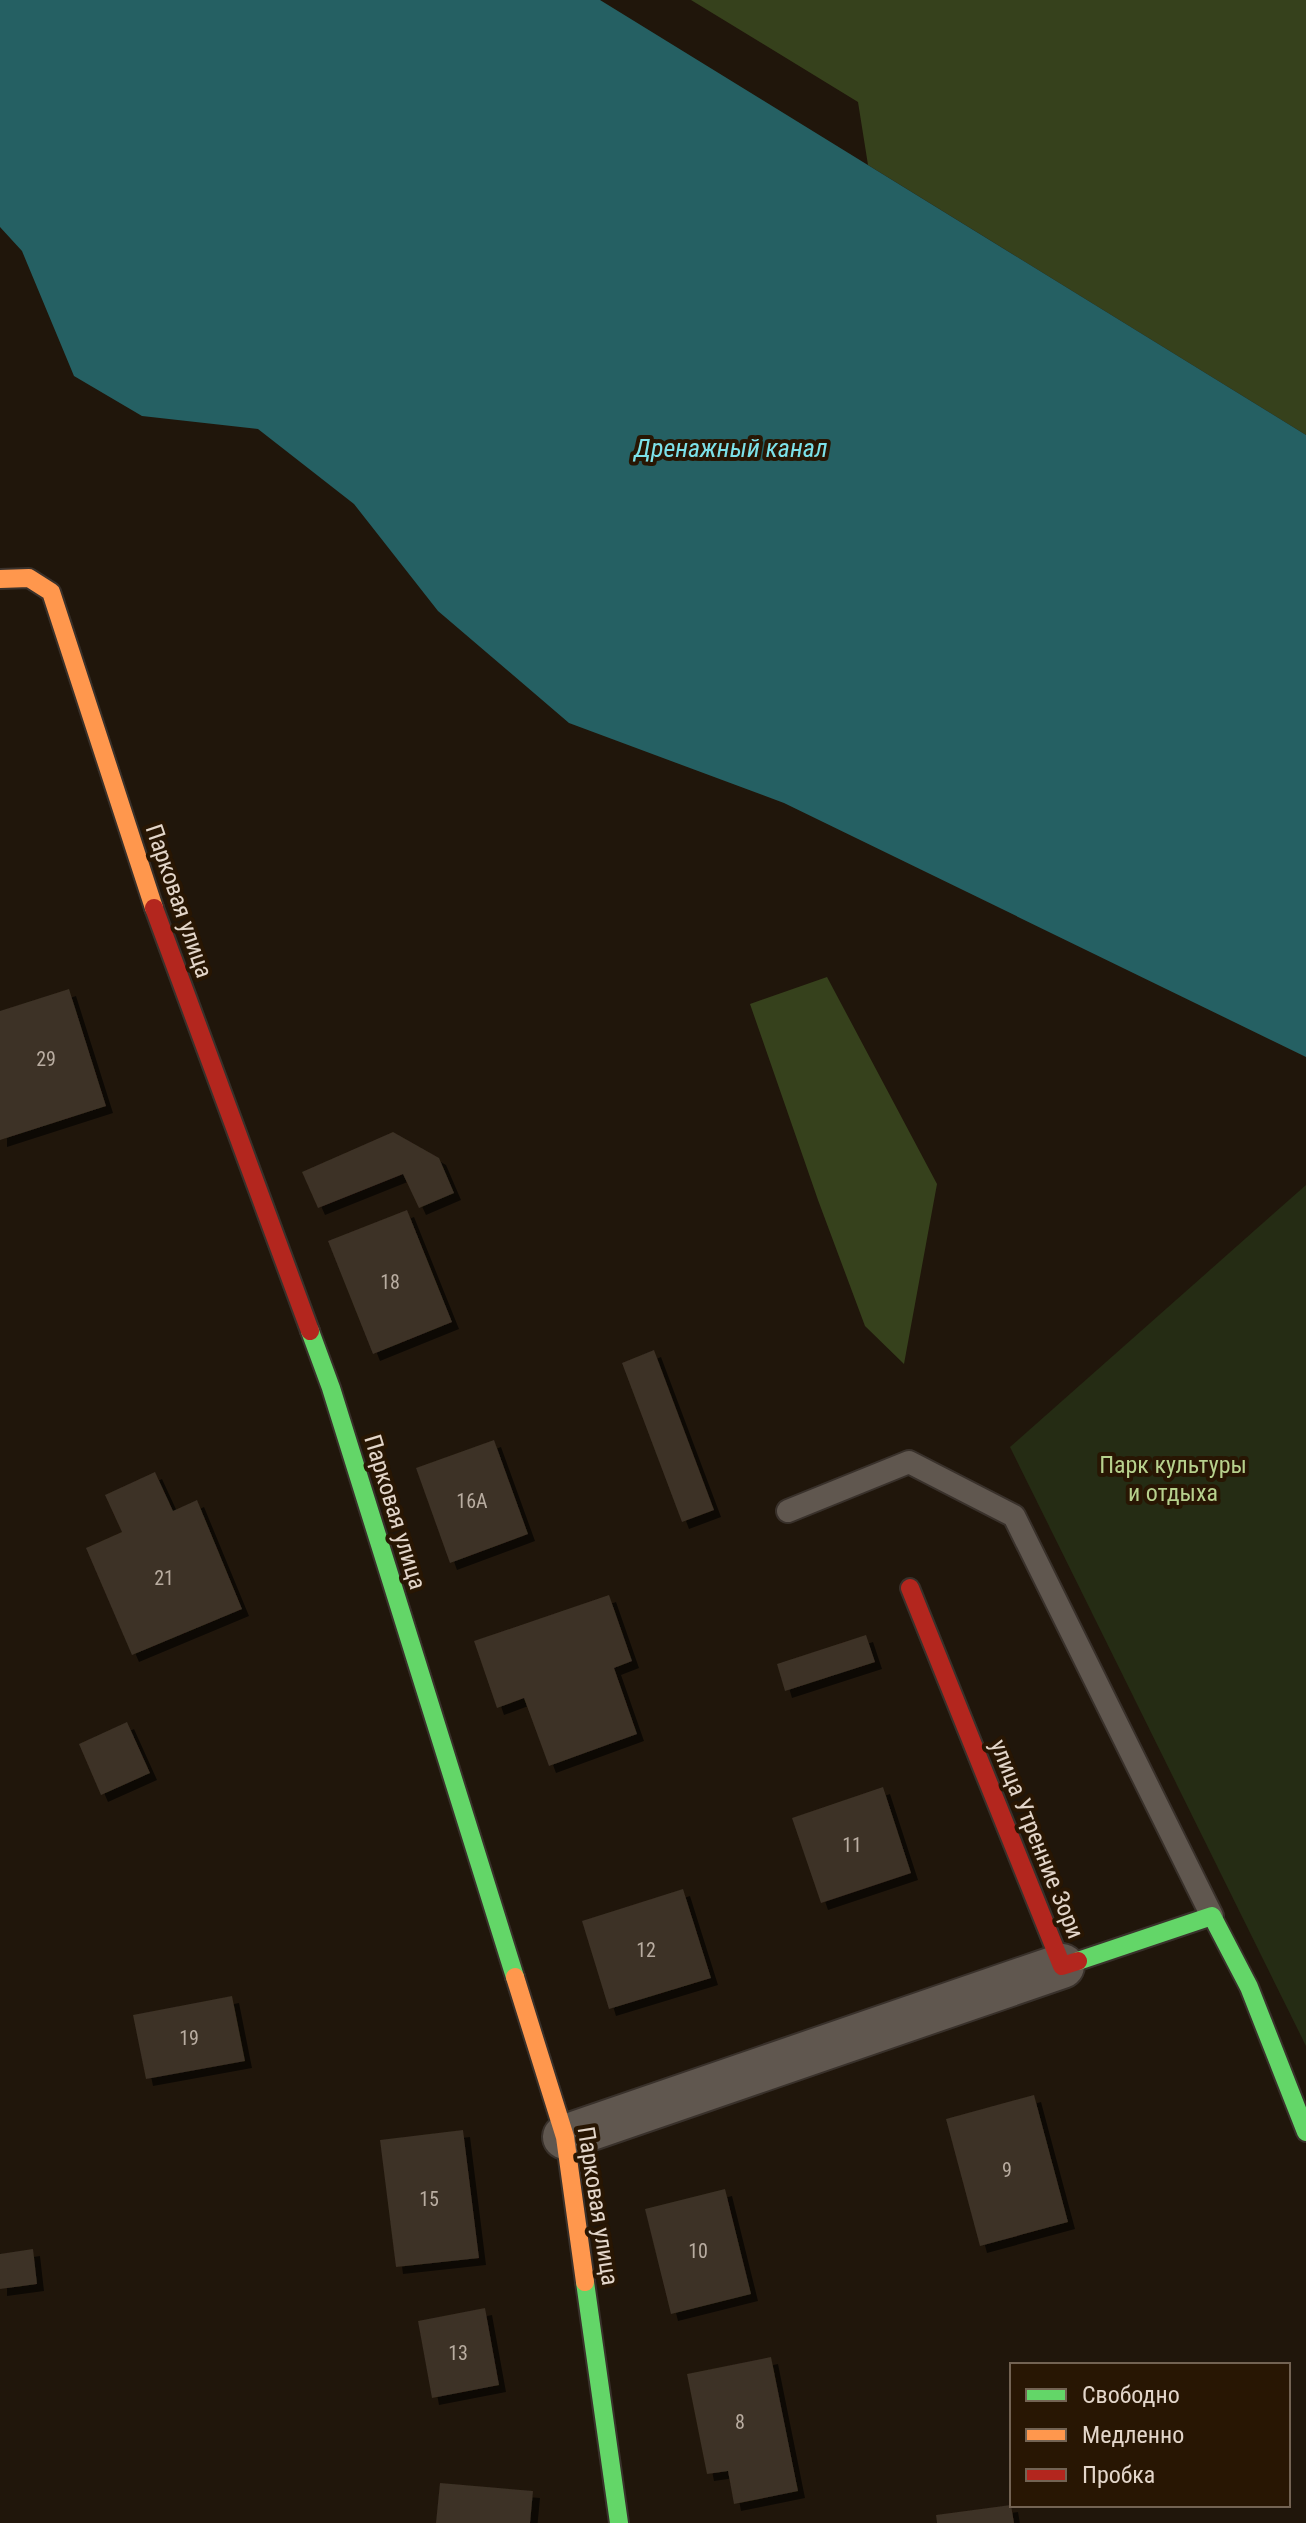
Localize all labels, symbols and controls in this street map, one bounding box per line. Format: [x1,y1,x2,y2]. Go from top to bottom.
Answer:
water label: Дренажный канал [632,433,828,463]
street label: Парковая улица [140,821,218,981]
house number: 29 [36,1047,56,1071]
house number: 18 [380,1270,400,1294]
street label: Парковая улица [358,1431,432,1593]
park label: Парк культуры и отдыха [1099,1451,1247,1507]
house number: 16А [456,1489,488,1513]
house number: 21 [154,1566,174,1590]
street label: улица Утренние Зори [984,1735,1090,1943]
house number: 11 [842,1833,862,1857]
house number: 12 [636,1938,656,1962]
house number: 19 [179,2026,199,2050]
street label: Парковая улица [572,2125,624,2287]
house number: 9 [1002,2158,1012,2182]
house number: 15 [419,2187,439,2211]
house number: 10 [688,2239,708,2263]
house number: 13 [448,2341,468,2365]
legend [1010,2363,1290,2507]
text: Свободно [1082,2381,1180,2409]
house number: 8 [735,2410,745,2434]
text: Медленно [1082,2421,1184,2449]
text: Пробка [1082,2461,1155,2489]

